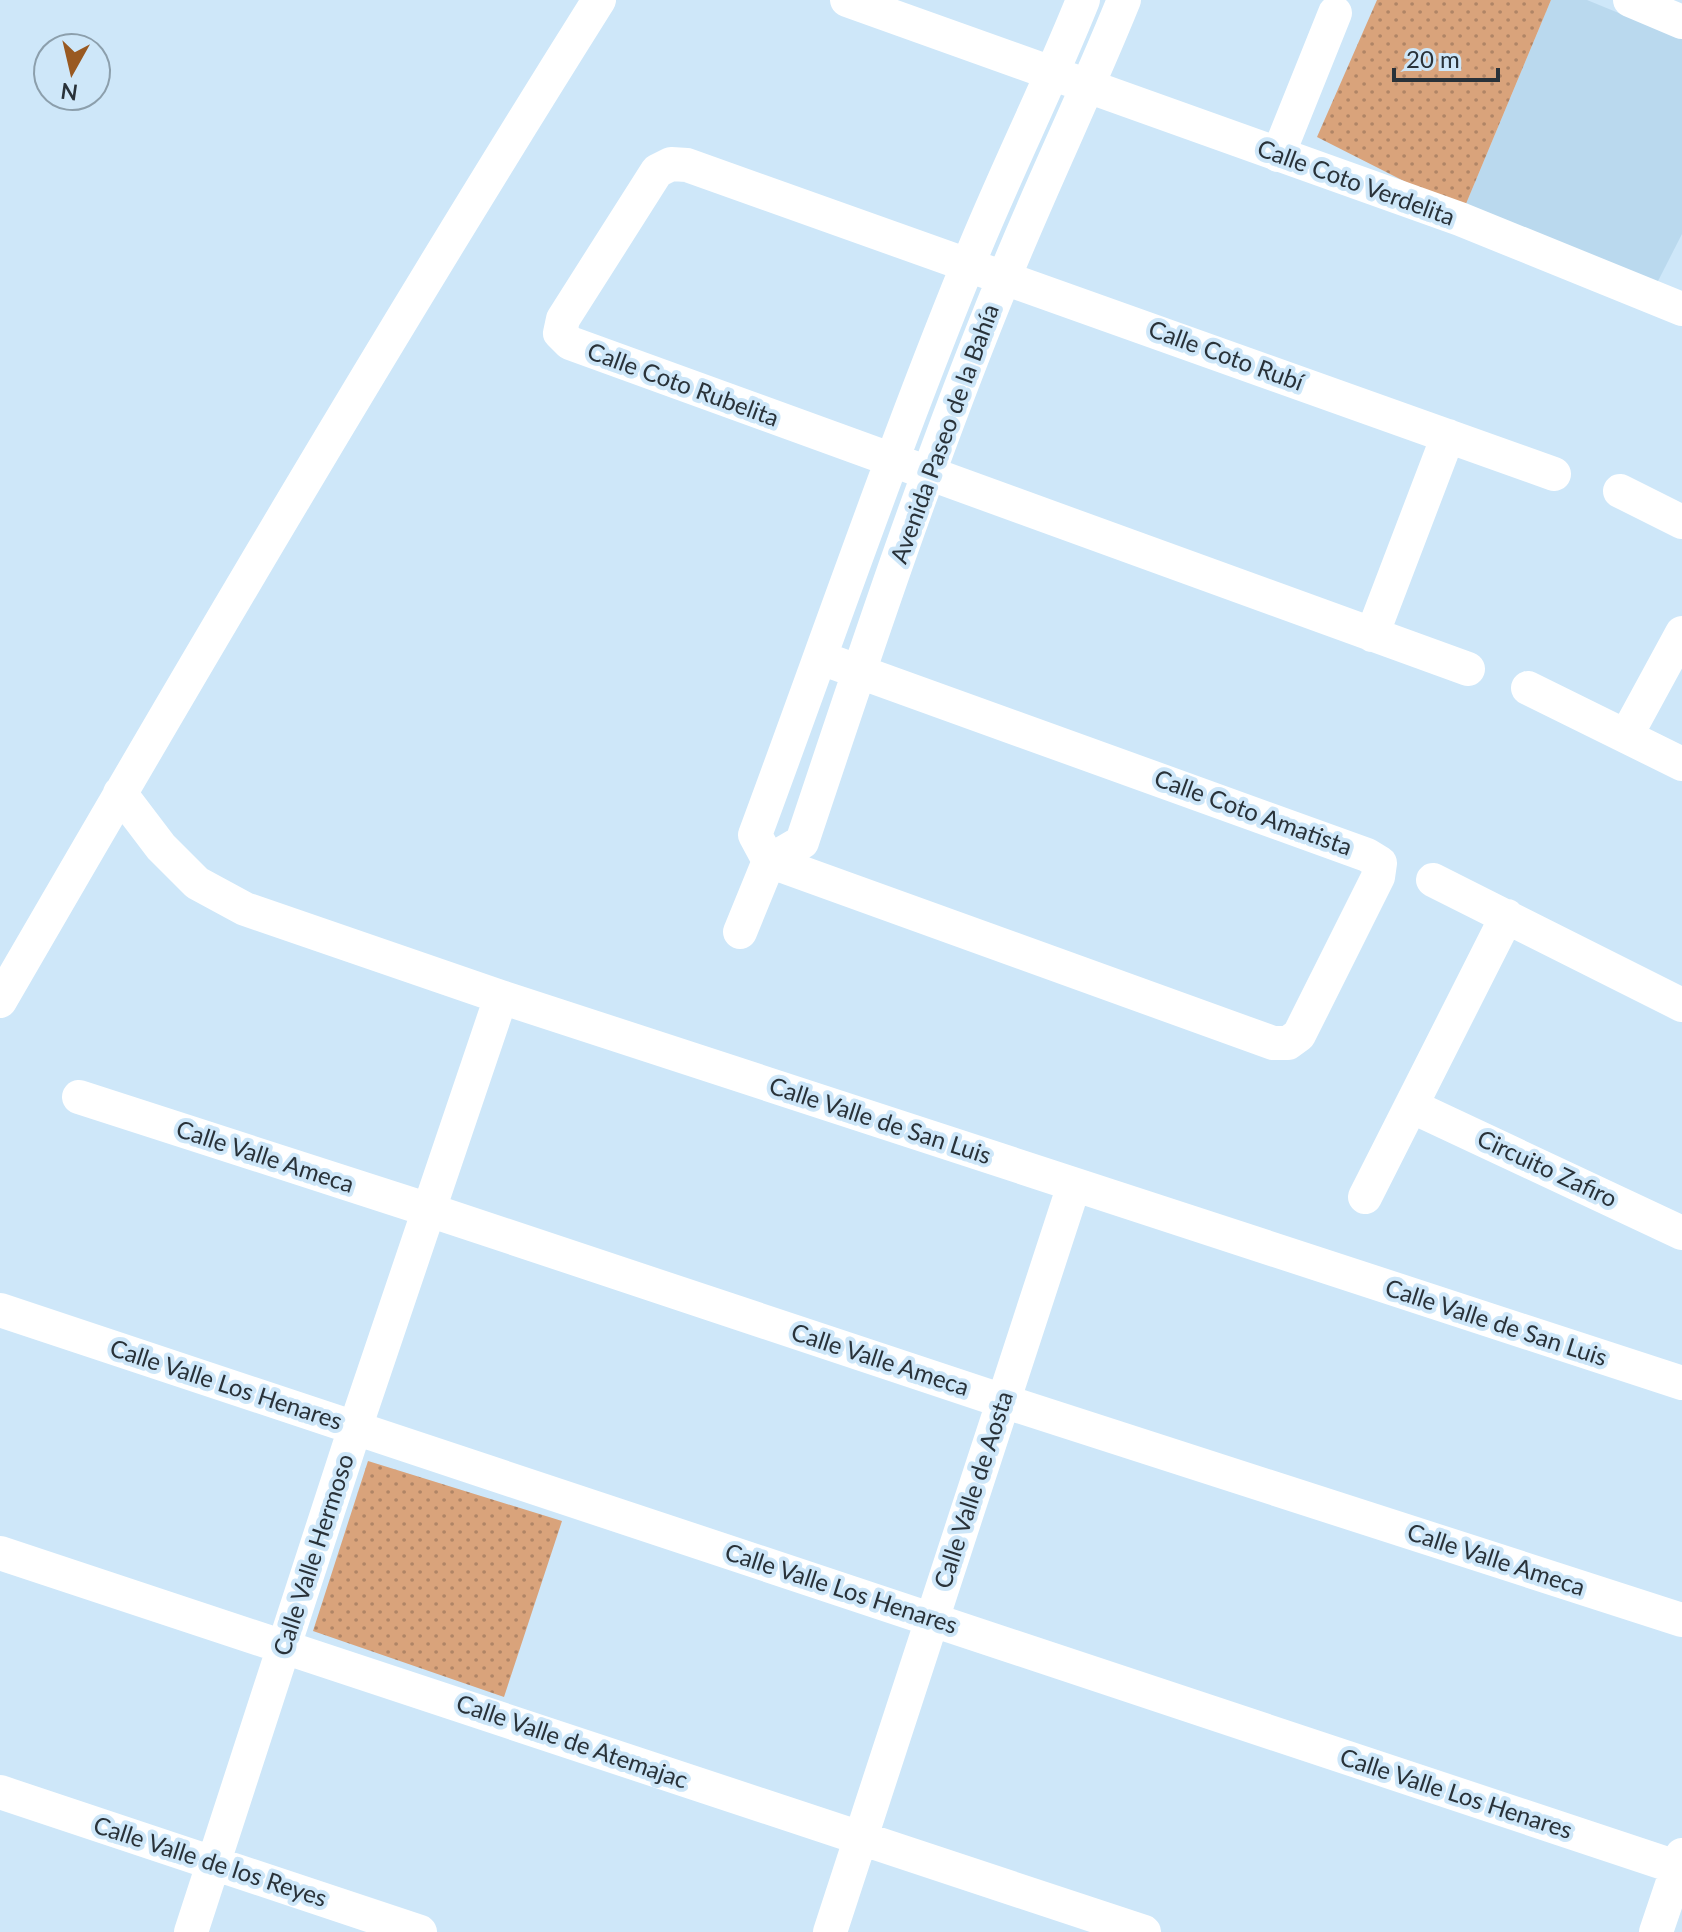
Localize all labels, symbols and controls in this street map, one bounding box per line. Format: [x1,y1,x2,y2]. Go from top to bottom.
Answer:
north arrow [32,32,112,112]
scale bar [1394,32,1498,82]
text: 20 m [1406,44,1460,73]
text: N [59,78,79,107]
street label: Calle Coto Verdelita [1254,132,1459,231]
street label: Avenida Paseo de la Bahía [883,300,1004,567]
street label: Calle Coto Rubí [1145,313,1309,396]
street label: Calle Coto Rubelita [584,335,783,432]
street label: Calle Coto Amatista [1151,762,1356,861]
street label: Calle Valle de San Luis [766,1070,995,1169]
street label: Calle Valle Ameca [173,1113,358,1198]
street label: Circuito Zafiro [1473,1123,1622,1213]
street label: Calle Valle de San Luis [1382,1272,1611,1371]
street label: Calle Valle Ameca [788,1316,973,1401]
street label: Calle Valle Los Henares [107,1332,346,1435]
street label: Calle Valle de Aosta [927,1387,1018,1592]
street label: Calle Valle Hermoso [266,1450,359,1659]
street label: Calle Valle Ameca [1404,1516,1589,1601]
street label: Calle Valle Los Henares [722,1536,961,1639]
street label: Calle Valle de Atemajac [453,1687,692,1794]
street label: Calle Valle Los Henares [1337,1741,1576,1844]
street label: Calle Valle de los Reyes [90,1809,331,1912]

